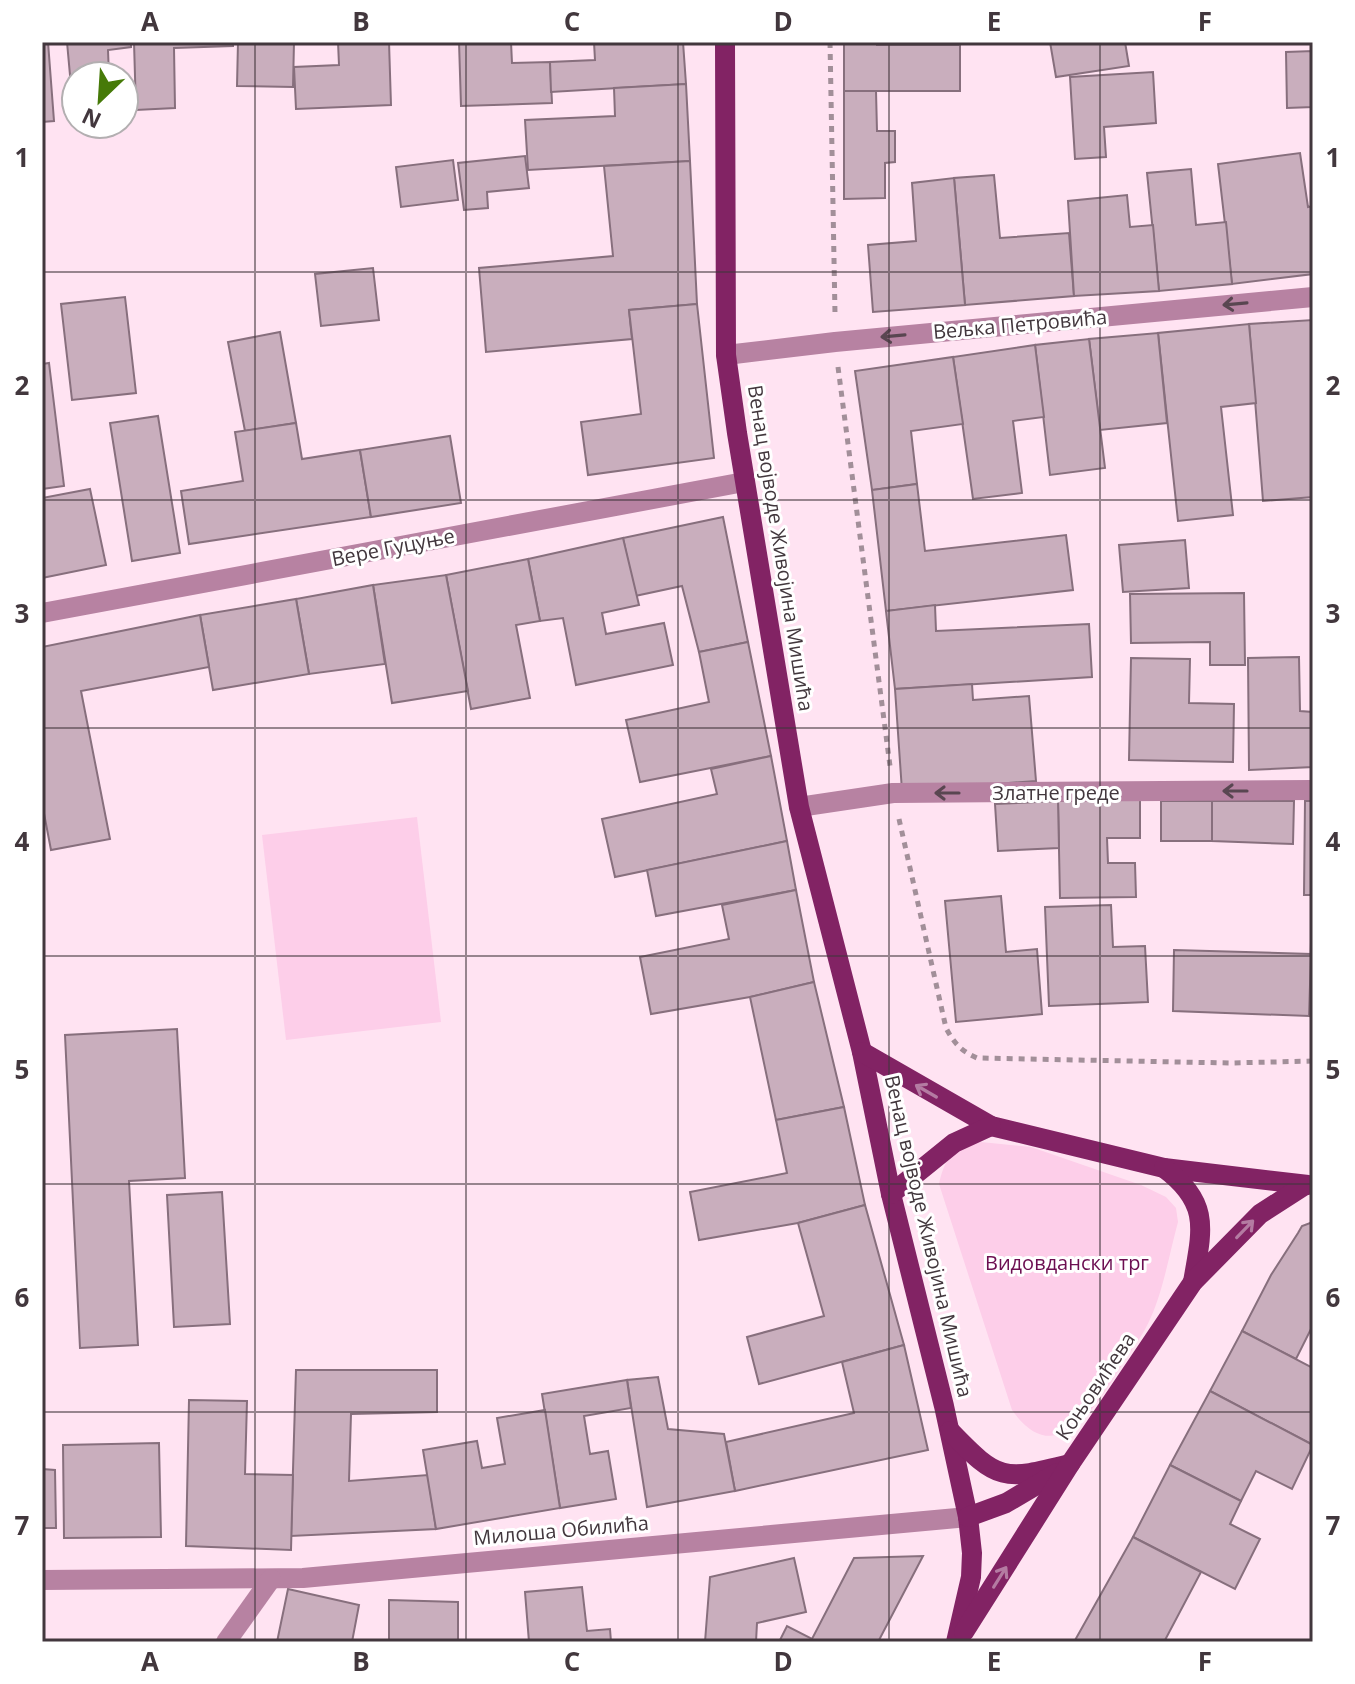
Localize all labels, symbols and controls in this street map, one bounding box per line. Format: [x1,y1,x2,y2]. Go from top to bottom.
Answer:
text: A [141,3,159,39]
text: B [352,3,370,39]
text: C [564,3,580,39]
text: D [773,3,793,39]
text: E [987,3,1001,39]
text: F [1198,3,1212,39]
north arrow [60,60,140,140]
text: N [77,102,106,136]
text: 1 [15,139,29,175]
text: 1 [1326,139,1340,175]
one-way arrow [1222,297,1249,312]
street label: Вељка Петровића [932,303,1108,345]
one-way arrow [880,329,907,344]
text: 2 [15,367,30,403]
text: 2 [1326,367,1341,403]
street label: Венац војводе Живојина Мишића [742,383,820,713]
street label: Вере Гуцуње [329,522,457,572]
text: 3 [15,595,29,631]
text: 3 [1326,595,1340,631]
street label: Златне греде [992,779,1120,806]
one-way arrow [1222,783,1249,799]
one-way arrow [934,785,961,801]
text: 4 [15,823,30,859]
text: 4 [1326,823,1341,859]
text: 5 [15,1051,29,1087]
text: 5 [1326,1051,1340,1087]
street label: Венац војводе Живојина Мишића [879,1072,979,1400]
one-way arrow [914,1083,938,1098]
one-way arrow [1236,1219,1255,1239]
park label: Видовдански трг [985,1249,1149,1276]
text: 6 [15,1279,30,1315]
text: 6 [1326,1279,1341,1315]
street label: Коњовићева [1049,1327,1141,1445]
text: 7 [15,1507,30,1543]
text: 7 [1326,1507,1341,1543]
street label: Милоша Обилића [472,1509,650,1551]
one-way arrow [992,1566,1008,1589]
text: A [141,1643,159,1679]
text: B [352,1643,370,1679]
text: C [564,1643,580,1679]
text: D [773,1643,793,1679]
text: E [987,1643,1001,1679]
text: F [1198,1643,1212,1679]

